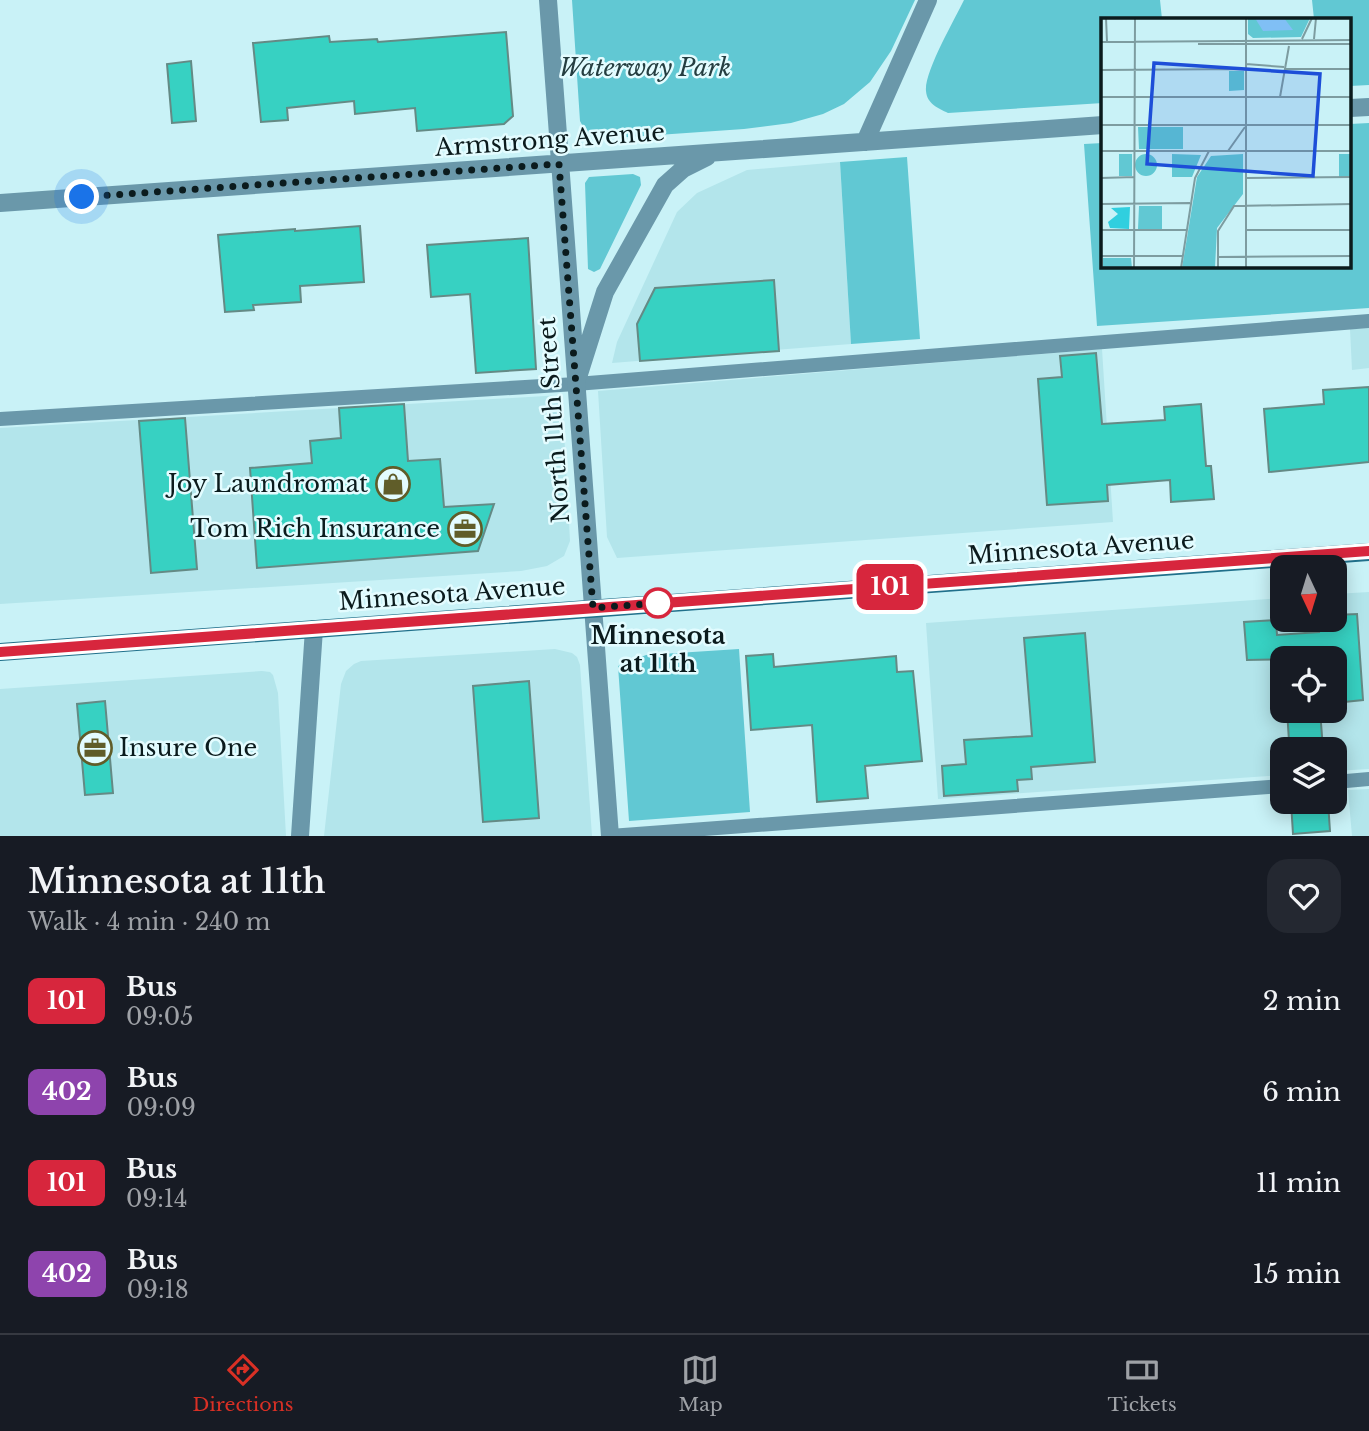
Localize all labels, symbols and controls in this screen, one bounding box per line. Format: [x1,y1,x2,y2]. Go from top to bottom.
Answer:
inset map [1101,18,1352,268]
park label: Waterway Park [559,53,731,82]
street label: Armstrong Avenue [433,117,666,162]
your location [64,179,99,214]
street label: North 11th Street [532,316,575,524]
shop icon: Joy Laundromat [374,465,412,503]
place label: Joy Laundromat [165,469,368,498]
office icon: Tom Rich Insurance [446,510,484,548]
place label: Tom Rich Insurance [190,514,440,543]
street label: Minnesota Avenue [967,525,1195,570]
north arrow [1270,555,1348,632]
map controls [1270,555,1347,814]
line badge: 101 [850,564,930,610]
street label: Minnesota Avenue [338,571,566,616]
text: 101 [870,572,910,601]
marker: Minnesota at 11th [643,588,673,618]
place label: Minnesota at 11th [590,621,726,678]
button: locate [1270,646,1347,723]
office icon: Insure One [76,729,114,767]
place label: Insure One [119,733,257,762]
button: layers [1270,737,1347,814]
button: heart [1267,859,1341,933]
text: Minnesota at 11th [28,861,326,902]
text: Walk · 4 min · 240 m [28,908,270,936]
text: Bus [126,971,177,1003]
text: 2 min [1263,985,1341,1017]
text: 101 [47,986,86,1015]
text: 09:05 [126,1003,193,1031]
text: Bus [127,1062,178,1094]
text: 6 min [1262,1076,1341,1108]
text: 402 [42,1077,92,1106]
text: 09:09 [127,1094,196,1122]
text: Bus [126,1153,177,1185]
text: 11 min [1256,1167,1341,1199]
text: 101 [47,1168,86,1197]
text: 09:14 [126,1185,187,1213]
text: Bus [127,1244,178,1276]
text: 15 min [1252,1258,1341,1290]
text: 402 [42,1259,92,1288]
text: 09:18 [127,1276,189,1304]
tab: Directions [192,1351,293,1416]
tab: Map [678,1351,723,1416]
tab: Tickets [1108,1351,1177,1416]

